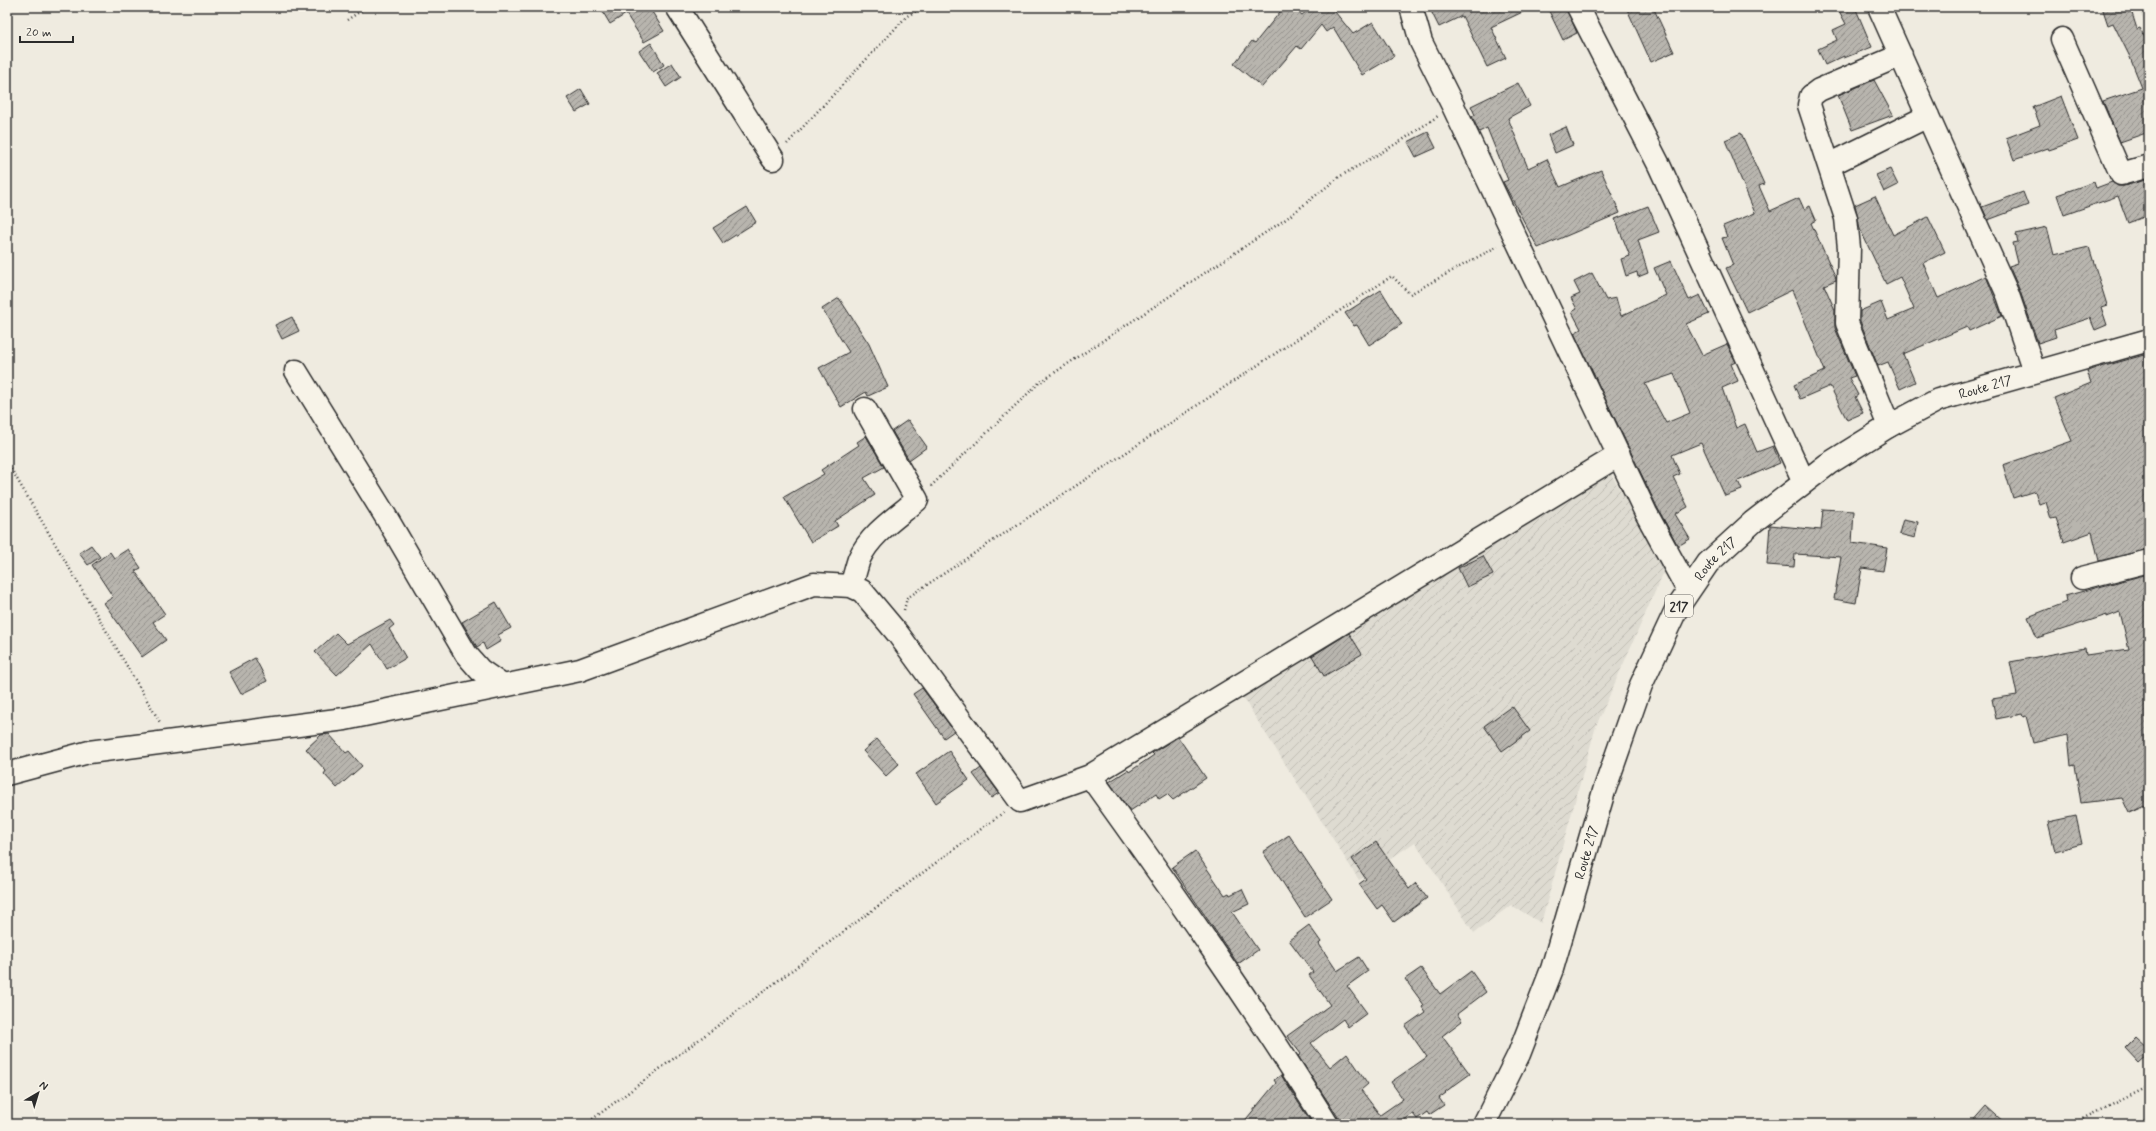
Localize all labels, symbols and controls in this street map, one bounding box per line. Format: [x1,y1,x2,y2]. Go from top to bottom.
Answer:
scale bar [20,18,73,44]
text: 20 m [26,25,52,41]
street label: Route 217 [1957,371,2015,404]
street label: Route 217 [1691,533,1741,585]
road number: 217 [1665,595,1693,617]
street label: Route 217 [1571,823,1603,882]
north arrow [18,1073,58,1113]
text: N [36,1078,51,1094]

